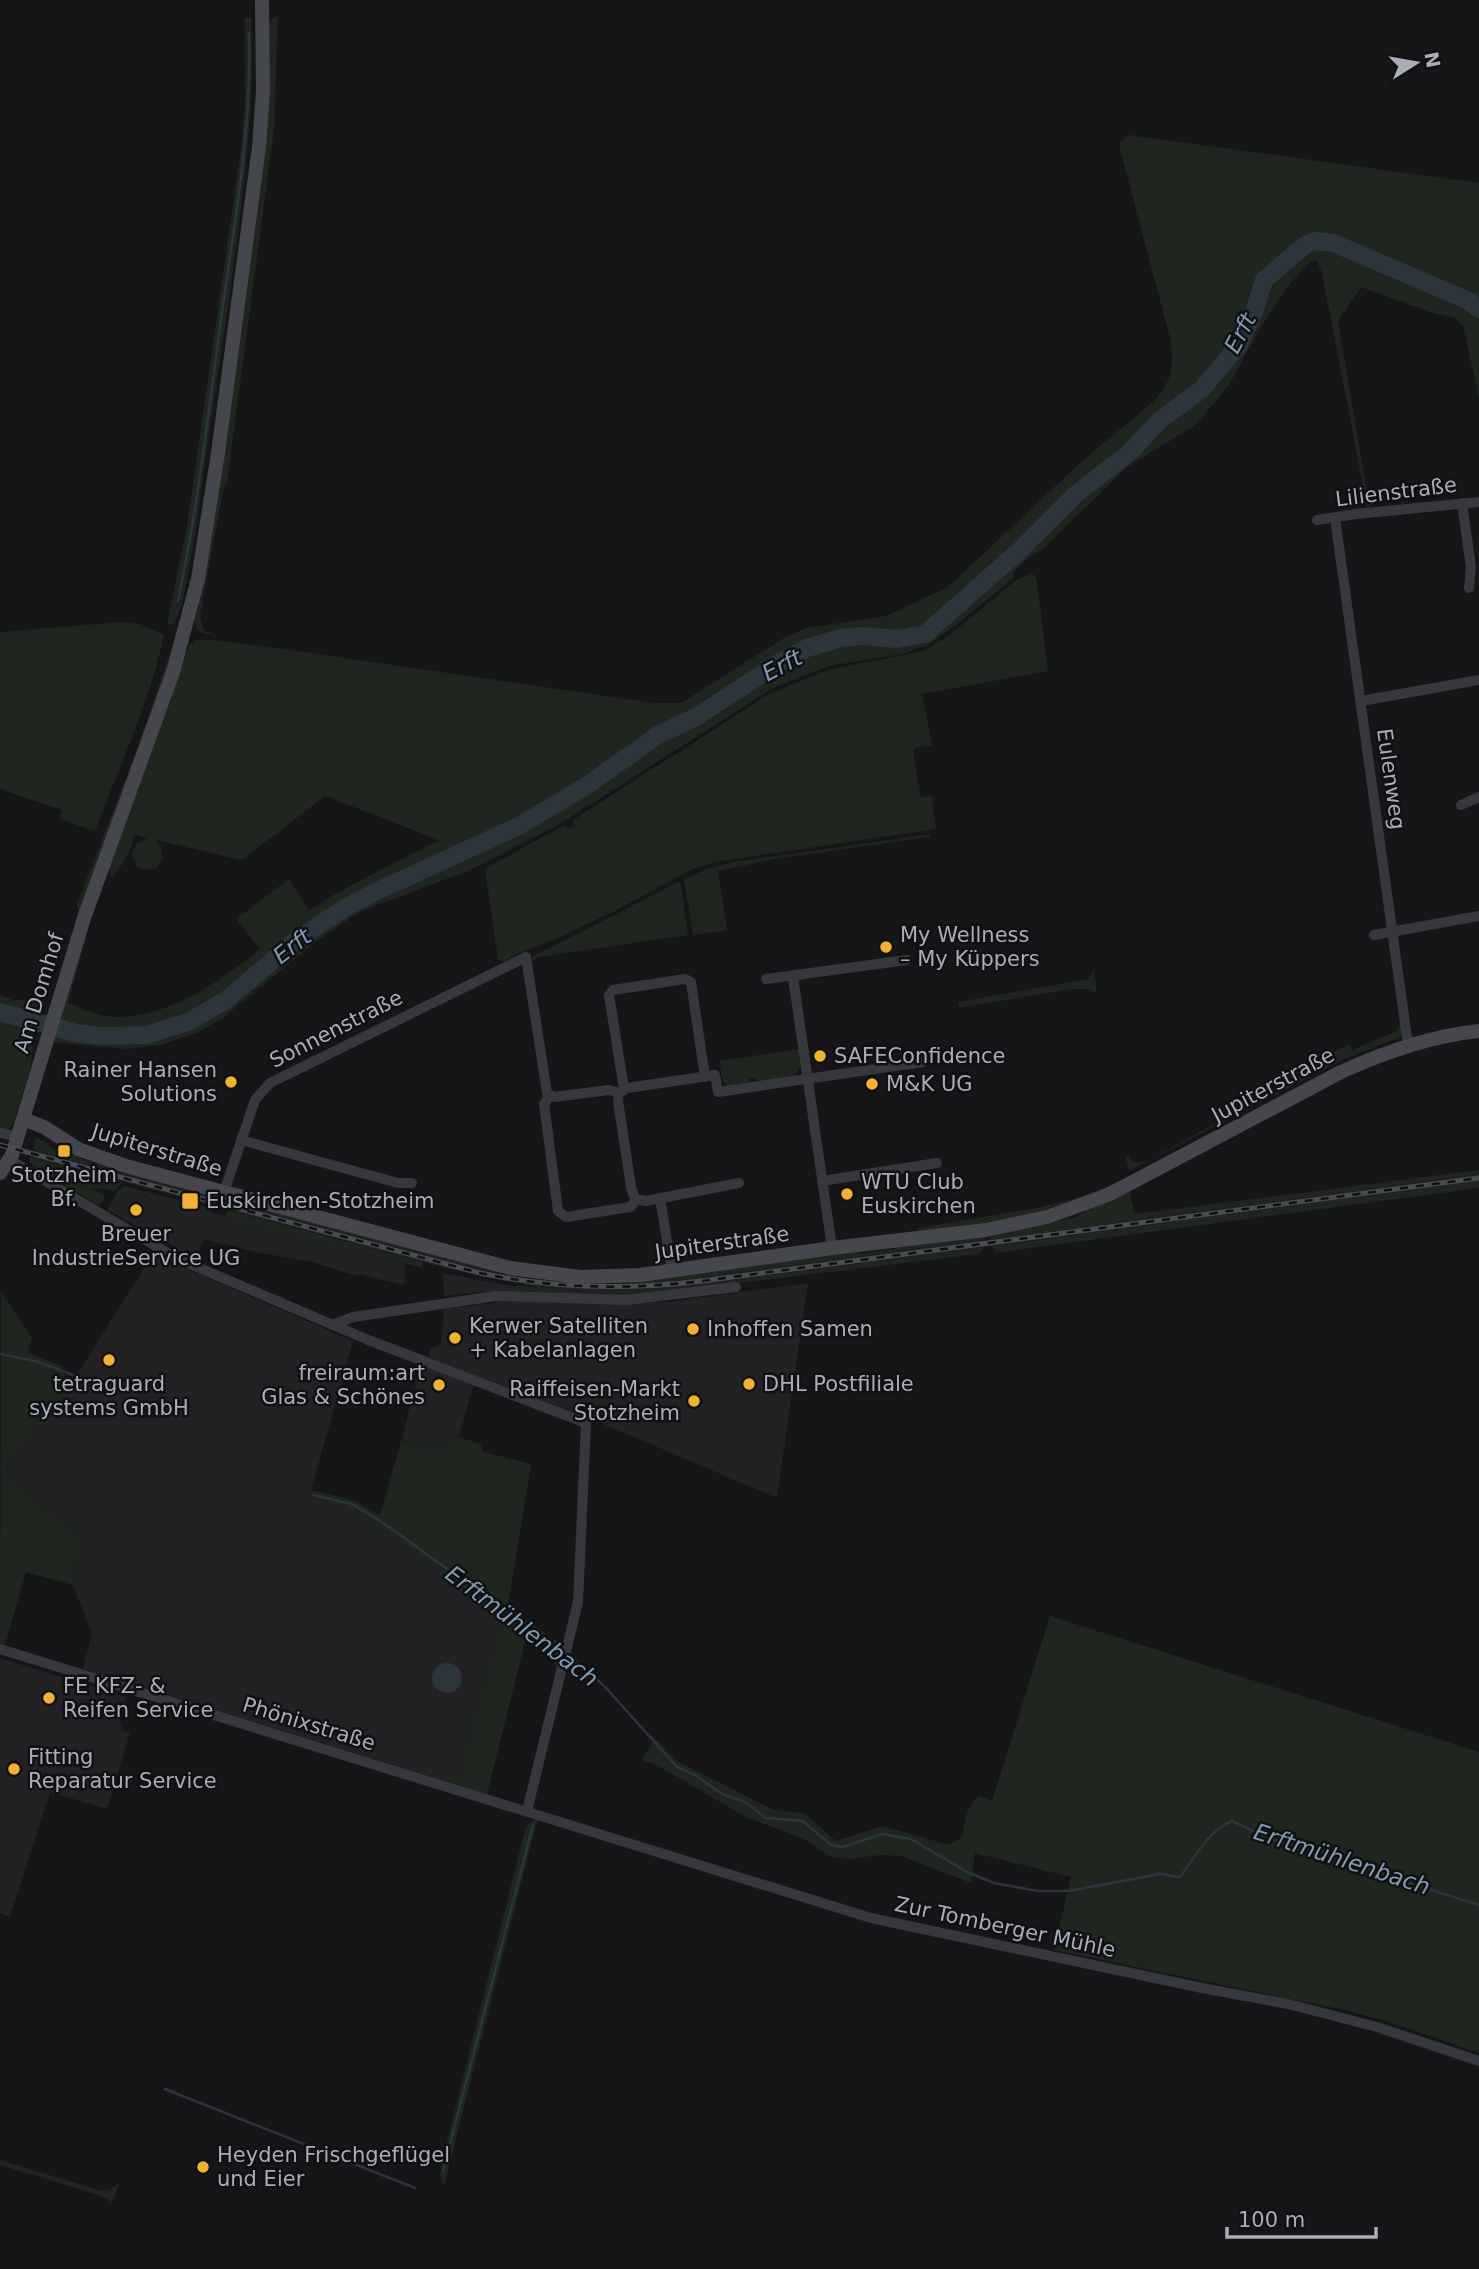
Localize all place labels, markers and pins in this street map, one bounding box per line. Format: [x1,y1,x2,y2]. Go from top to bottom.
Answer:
place label: My Wellness – My Küppers [900,923,1040,971]
marker: My Wellness – My Küppers [878,939,894,955]
place label: SAFEConfidence [834,1044,1006,1068]
marker: SAFEConfidence [812,1048,828,1064]
place label: Rainer Hansen Solutions [63,1058,217,1106]
place label: M&K UG [886,1072,973,1096]
marker: Rainer Hansen Solutions [223,1074,239,1090]
marker: M&K UG [864,1076,880,1092]
marker: Stotzheim Bf. [56,1143,72,1159]
place label: Stotzheim Bf. [11,1163,117,1211]
place label: WTU Club Euskirchen [861,1170,976,1218]
marker: WTU Club Euskirchen [839,1186,855,1202]
place label: Euskirchen-Stotzheim [206,1189,435,1213]
marker: Euskirchen-Stotzheim [180,1191,200,1211]
marker: Breuer IndustrieService UG [128,1202,144,1218]
place label: Breuer IndustrieService UG [32,1222,240,1270]
place label: Kerwer Satelliten + Kabelanlagen [469,1314,648,1362]
place label: Inhoffen Samen [707,1317,873,1341]
marker: Inhoffen Samen [685,1321,701,1337]
marker: Kerwer Satelliten + Kabelanlagen [447,1330,463,1346]
marker: tetraguard systems GmbH [101,1352,117,1368]
place label: freiraum:art Glas & Schönes [261,1361,425,1409]
place label: tetraguard systems GmbH [29,1372,189,1420]
place label: DHL Postfiliale [763,1372,914,1396]
marker: DHL Postfiliale [741,1376,757,1392]
marker: freiraum:art Glas & Schönes [431,1377,447,1393]
place label: Raiffeisen-Markt Stotzheim [509,1377,680,1425]
marker: Raiffeisen-Markt Stotzheim [686,1393,702,1409]
place label: FE KFZ- & Reifen Service [63,1674,213,1722]
marker: FE KFZ- & Reifen Service [41,1690,57,1706]
place label: Fitting Reparatur Service [28,1745,217,1793]
marker: Fitting Reparatur Service [6,1761,22,1777]
place label: Heyden Frischgeflügel und Eier [217,2143,450,2191]
marker: Heyden Frischgeflügel und Eier [195,2159,211,2175]

